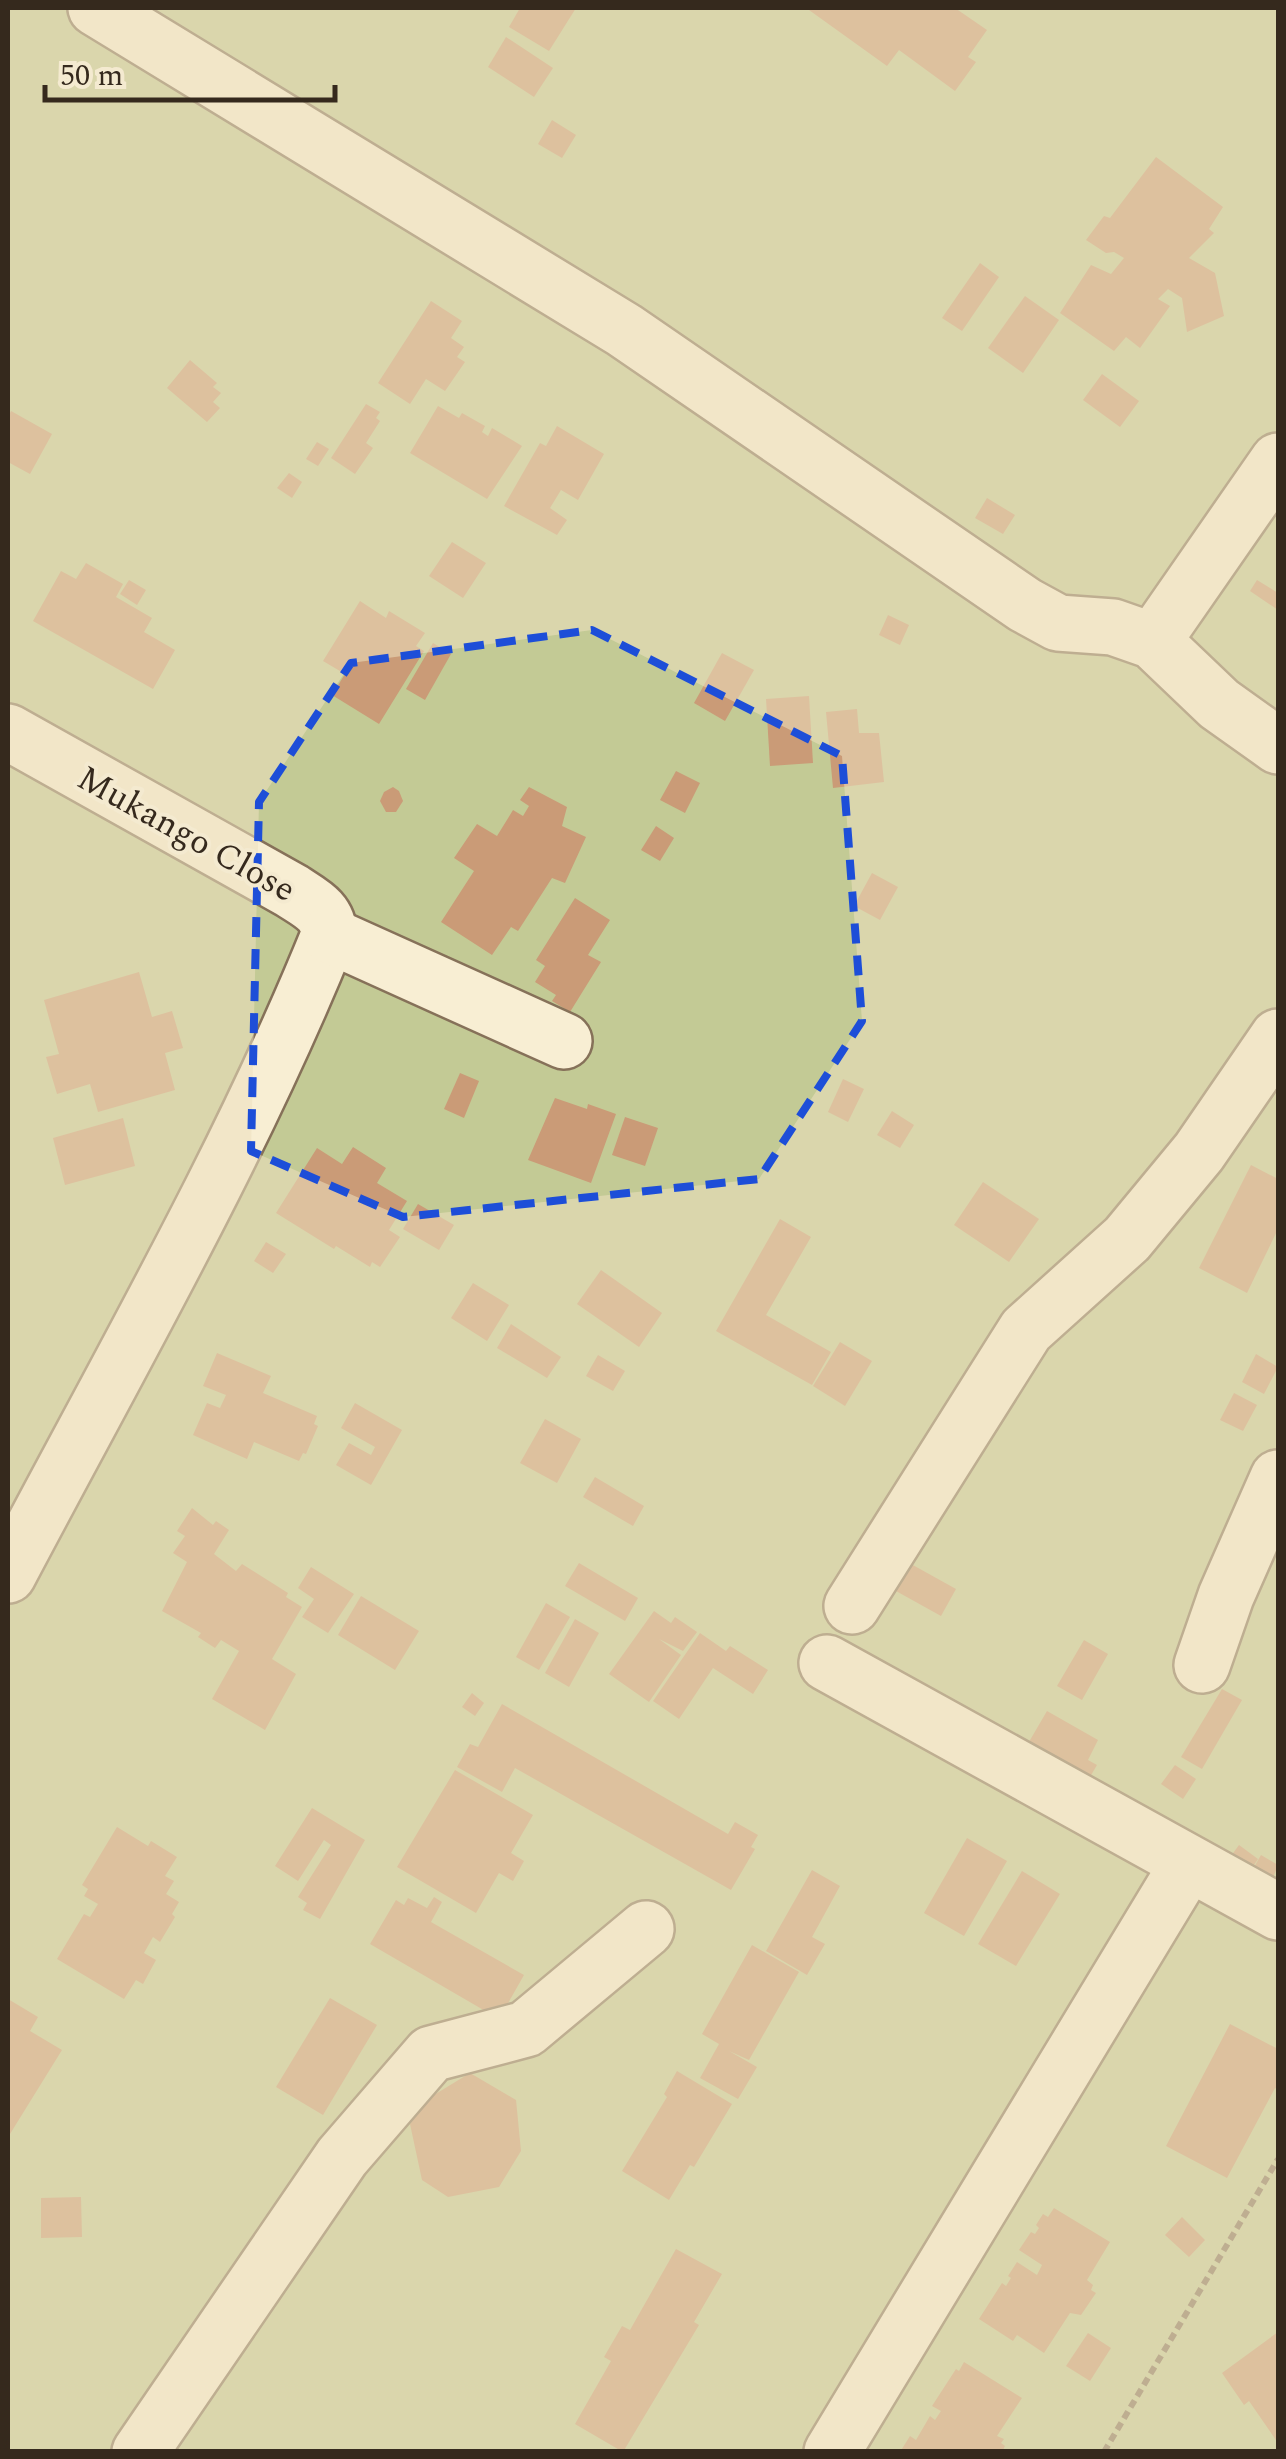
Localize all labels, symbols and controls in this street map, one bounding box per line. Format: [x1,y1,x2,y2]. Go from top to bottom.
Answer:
scale bar [45,40,335,102]
text: 50 m [60,53,123,99]
street label: Mukango Close [67,752,305,916]

